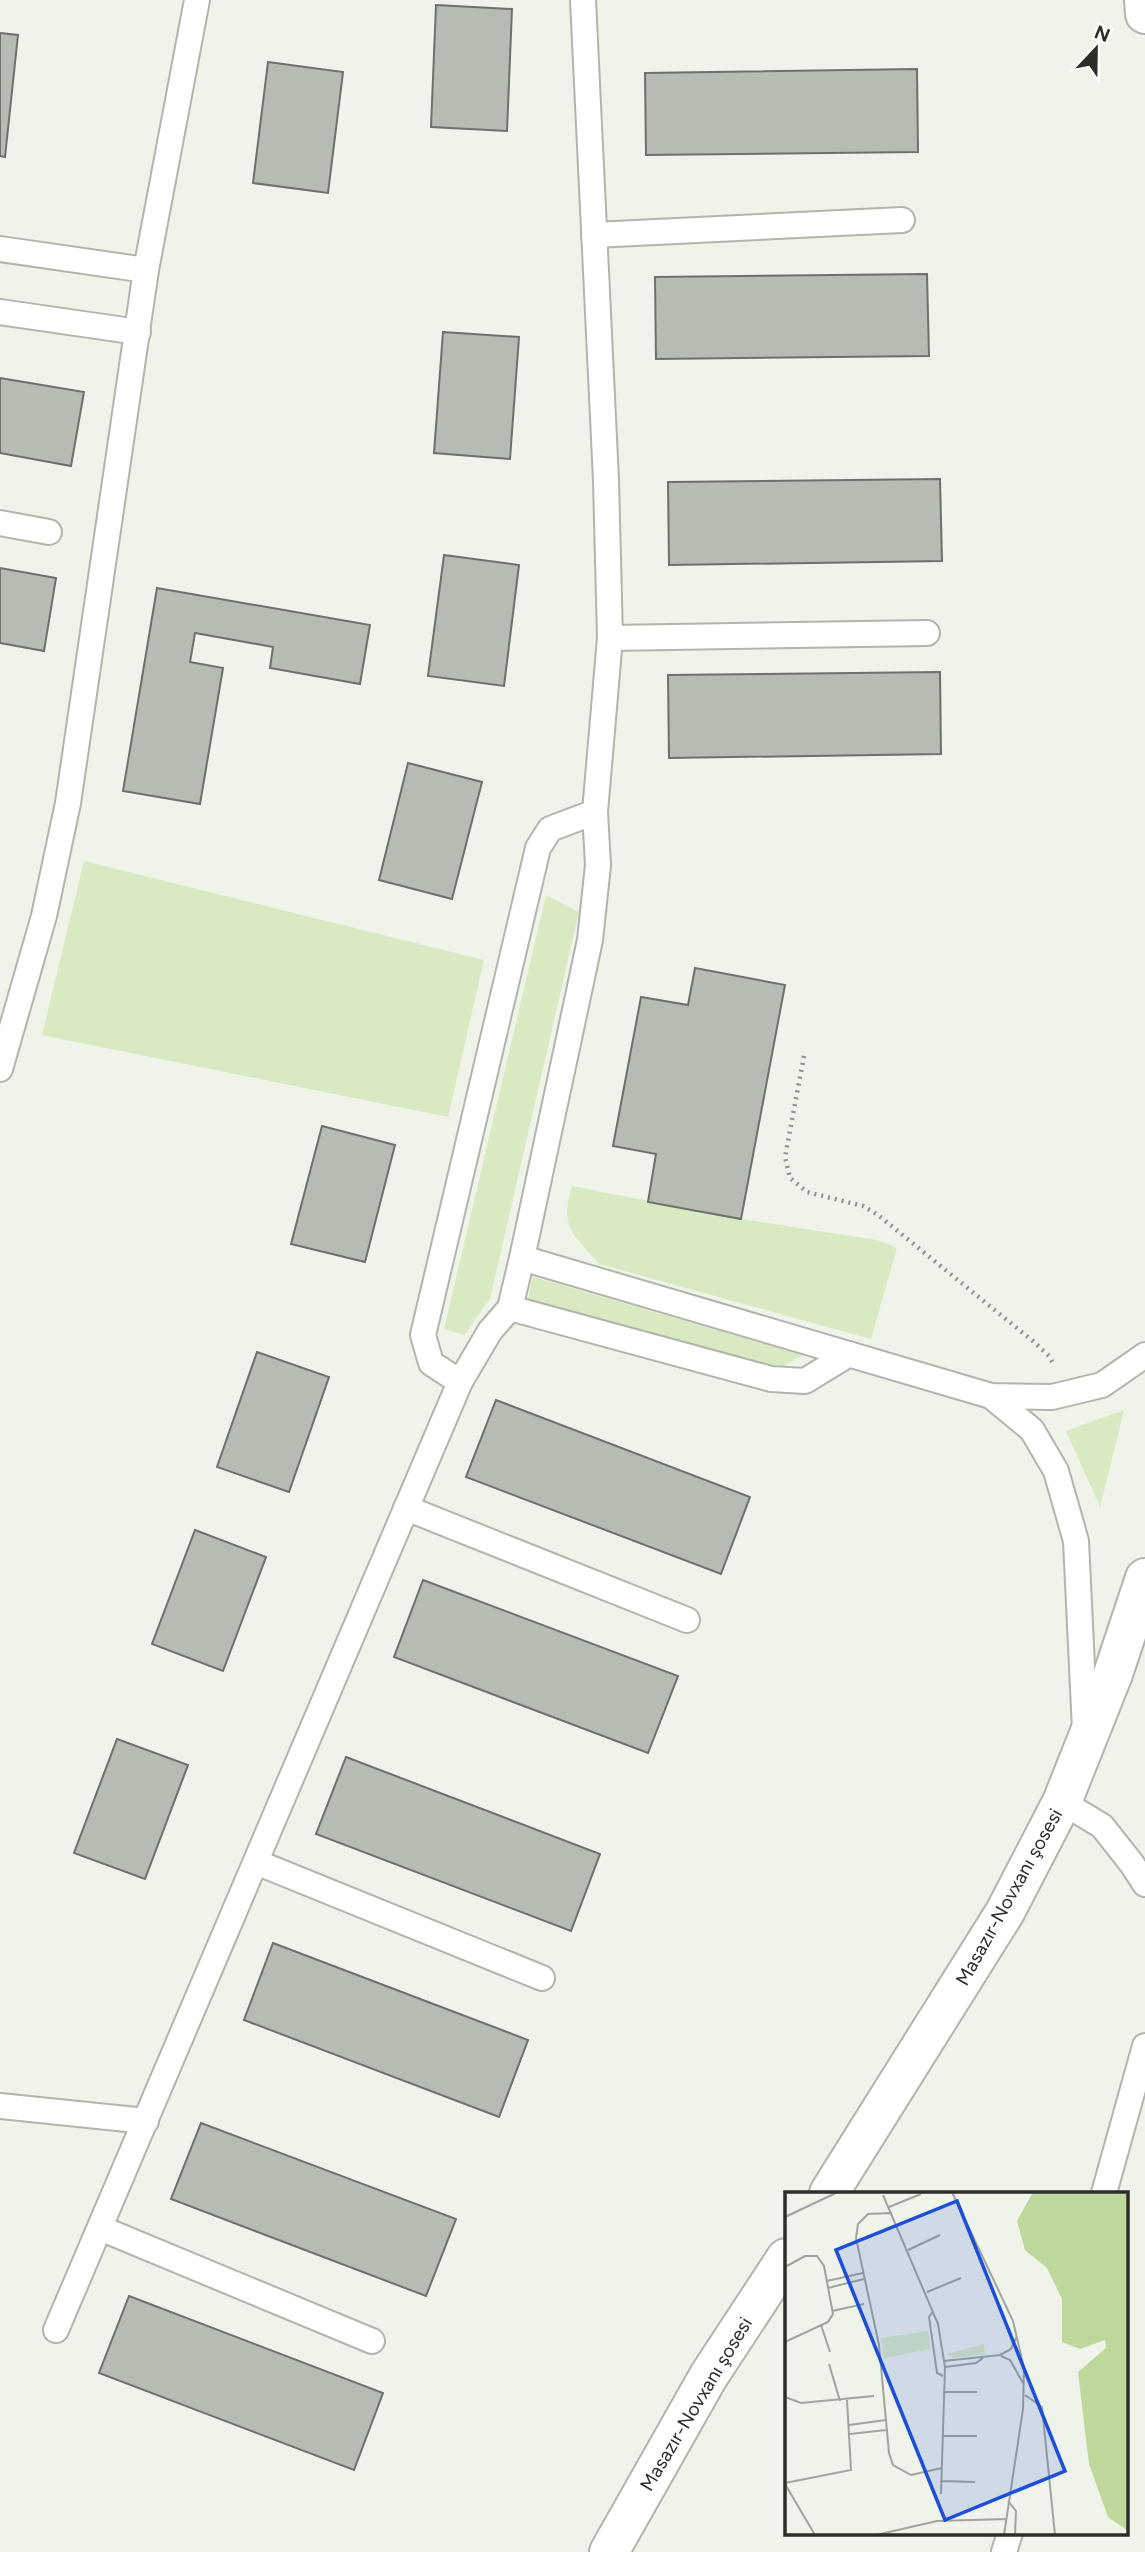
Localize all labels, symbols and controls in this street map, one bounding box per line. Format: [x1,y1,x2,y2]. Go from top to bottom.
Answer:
north arrow [1061,14,1131,84]
text: N [1091,20,1113,47]
street label: Masazır-Novxanı şosesi [951,1805,1067,1989]
inset map [785,2192,1128,2534]
street label: Masazır-Novxanı şosesi [635,2313,757,2495]

